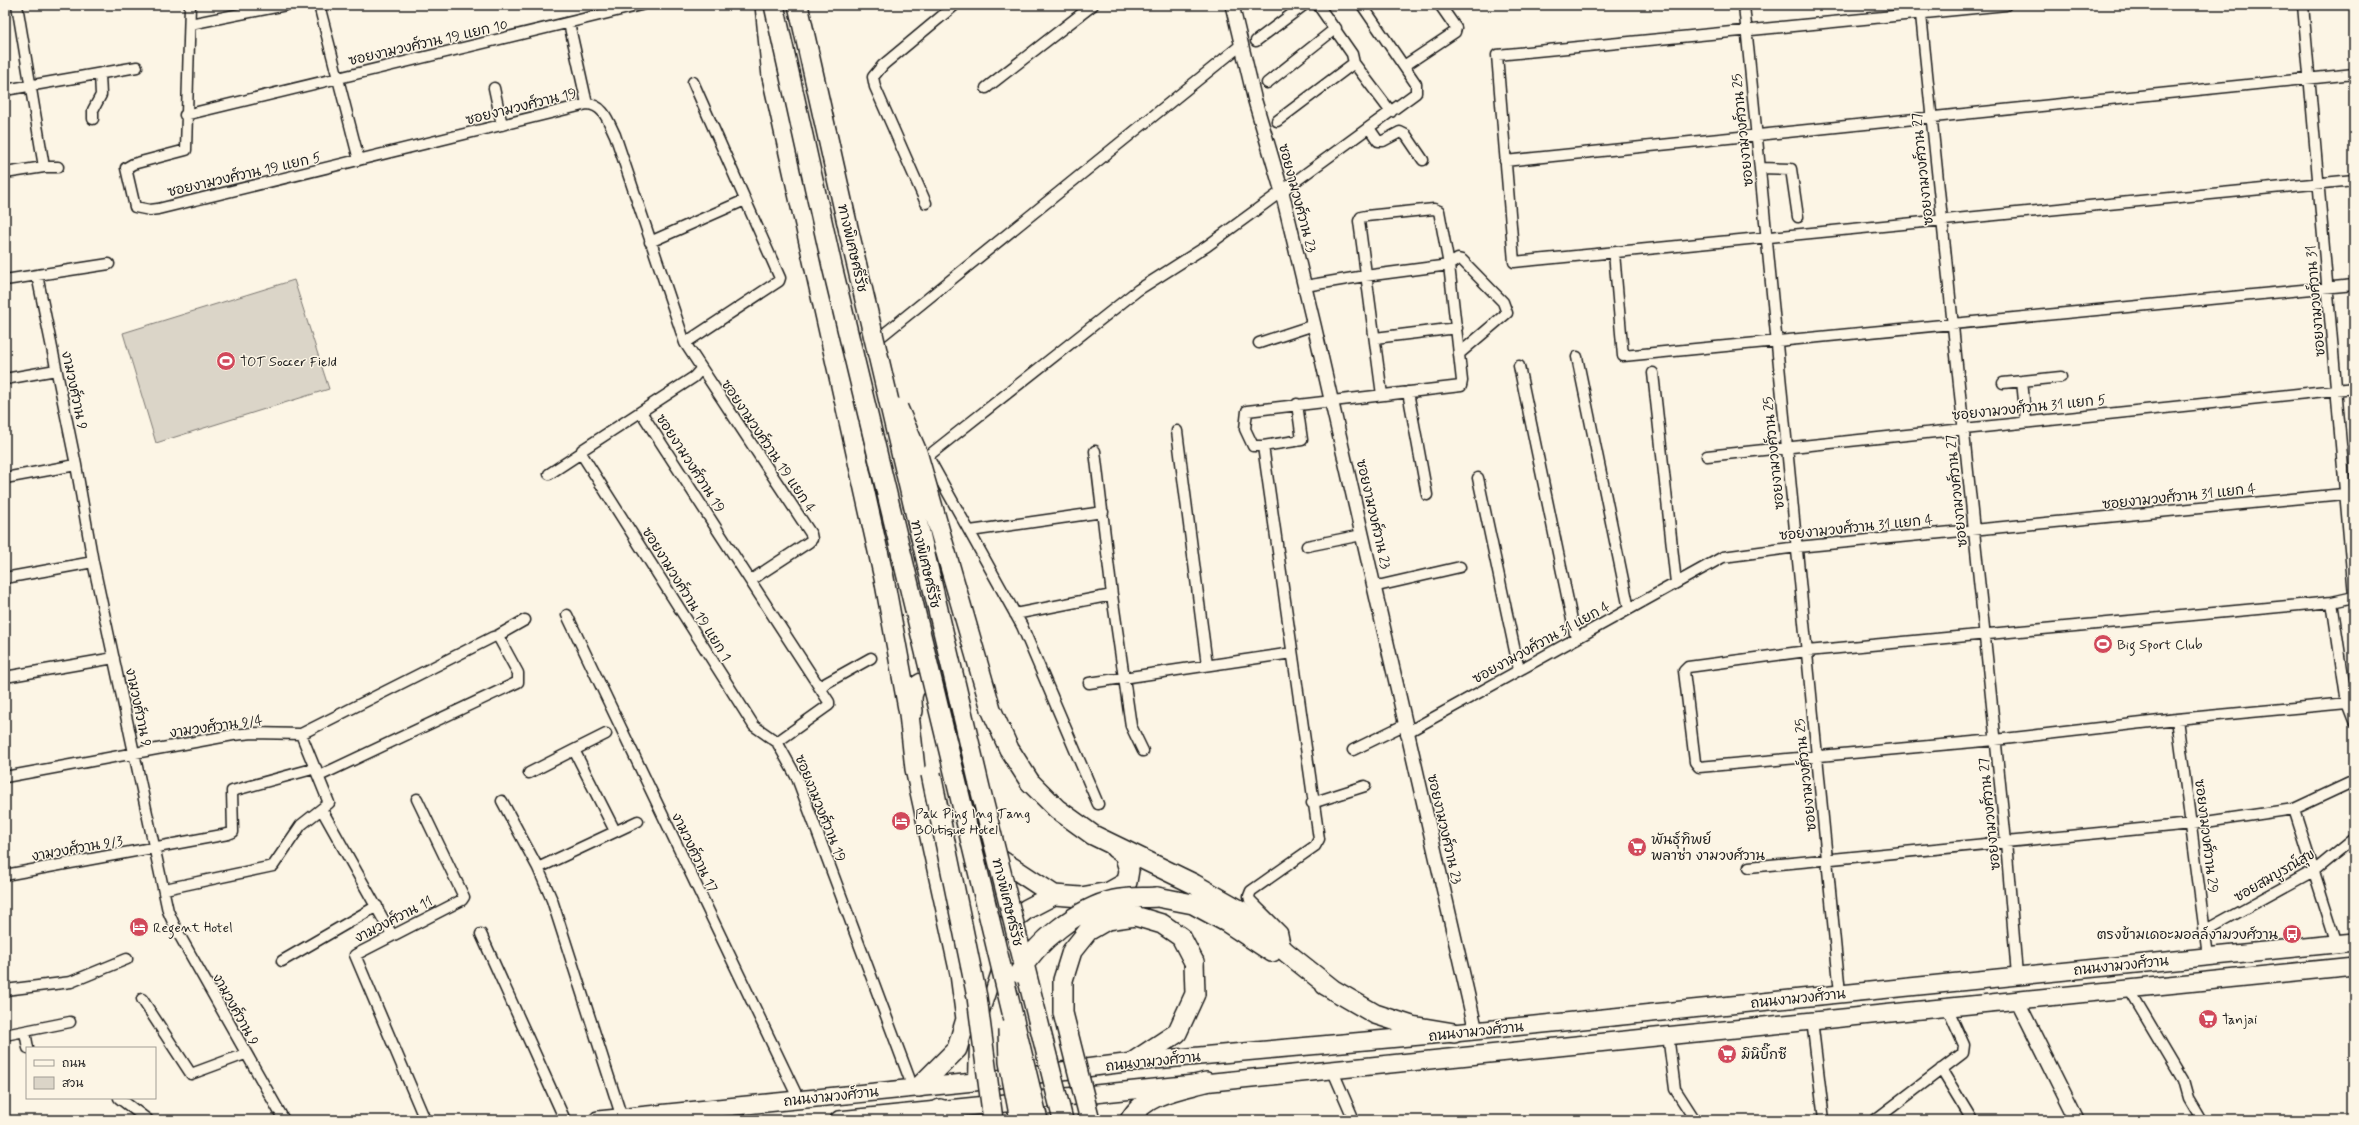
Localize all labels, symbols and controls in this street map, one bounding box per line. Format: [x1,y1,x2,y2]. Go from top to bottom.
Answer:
street label: ซอยงามวงศ์วาน 19 แยก 10 [347,15,510,70]
street label: ซอยงามวงศ์วาน 25 [1727,72,1758,187]
street label: ซอยงามวงศ์วาน 19 [464,83,579,129]
street label: ซอยงามวงศ์วาน 27 [1907,112,1938,226]
street label: ซอยงามวงศ์วาน 23 [1274,142,1321,255]
street label: ซอยงามวงศ์วาน 19 แยก 5 [165,148,323,201]
street label: ทางพิเศษศรีรัช [833,202,871,294]
street label: ซอยงามวงศ์วาน 31 [2301,245,2330,357]
street label: งามวงศ์วาน 9 [57,349,92,431]
sports icon: TOT Soccer Field [215,350,237,372]
place label: TOT Soccer Field [240,353,337,371]
street label: ซอยงามวงศ์วาน 19 แยก 4 [717,376,820,517]
street label: ซอยงามวงศ์วาน 31 แยก 5 [1951,390,2107,425]
street label: ซอยงามวงศ์วาน 25 [1758,395,1789,510]
street label: ซอยงามวงศ์วาน 19 [652,410,730,516]
street label: ซอยงามวงศ์วาน 27 [1941,434,1972,548]
street label: ซอยงามวงศ์วาน 23 [1352,457,1395,571]
street label: ซอยงามวงศ์วาน 31 แยก 4 [2101,479,2257,514]
street label: ซอยงามวงศ์วาน 31 แยก 4 [1778,510,1934,545]
street label: ทางพิเศษศรีรัช [906,518,944,610]
street label: ซอยงามวงศ์วาน 19 แยก 1 [637,524,736,665]
street label: ซอยงามวงศ์วาน 31 แยก 4 [1469,597,1613,688]
sports icon: Big Sport Club [2092,633,2114,655]
place label: Big Sport Club [2117,636,2203,656]
street label: งามวงศ์วาน 9 [121,666,156,748]
street label: งามวงศ์วาน 9/4 [168,711,264,742]
street label: ซอยงามวงศ์วาน 25 [1790,717,1821,832]
street label: ซอยงามวงศ์วาน 19 [790,752,851,865]
street label: ซอยงามวงศ์วาน 27 [1974,757,2005,871]
street label: ซอยงามวงศ์วาน 23 [1423,772,1466,886]
street label: ซอยงามวงศ์วาน 29 [2190,778,2223,894]
place label: Pak Ping Ing Tang BOutique Hotel [915,805,1030,839]
street label: งามวงศ์วาน 17 [667,809,722,895]
hotel icon: Pak Ping Ing Tang BOutique Hotel [890,810,912,832]
place label: พันธุ์ทิพย์ พลาซ่า งามวงศ์วาน [1651,830,1766,865]
street label: งามวงศ์วาน 9/3 [30,831,124,866]
supermarket icon: พันธุ์ทิพย์ พลาซ่า งามวงศ์วาน [1626,836,1648,858]
street label: ซอยสมบูรณ์สุข [2230,845,2318,906]
street label: ทางพิเศษศรีรัช [987,856,1027,948]
street label: งามวงศ์วาน 11 [351,892,436,947]
hotel icon: Regent Hotel [128,916,150,938]
place label: Regent Hotel [153,919,233,939]
bus stop icon: ตรงข้ามเดอะมอลล์งามวงศ์วาน [2281,923,2303,945]
place label: ตรงข้ามเดอะมอลล์งามวงศ์วาน [2097,925,2279,944]
street label: ถนนงามวงศ์วาน [2072,951,2170,980]
street label: งามวงศ์วาน 9 [208,970,263,1049]
street label: ถนนงามวงศ์วาน [1749,984,1847,1013]
supermarket icon: Tanjai [2197,1008,2219,1030]
place label: Tanjai [2222,1011,2257,1029]
street label: ถนนงามวงศ์วาน [1427,1017,1525,1046]
supermarket icon: มินิบิ๊กซี [1716,1043,1738,1065]
place label: มินิบิ๊กซี [1741,1043,1787,1064]
legend [26,1047,156,1099]
street label: ถนนงามวงศ์วาน [1104,1047,1202,1076]
text: ถนน [62,1056,86,1072]
text: สวน [62,1076,83,1092]
street label: ถนนงามวงศ์วาน [782,1082,880,1111]

